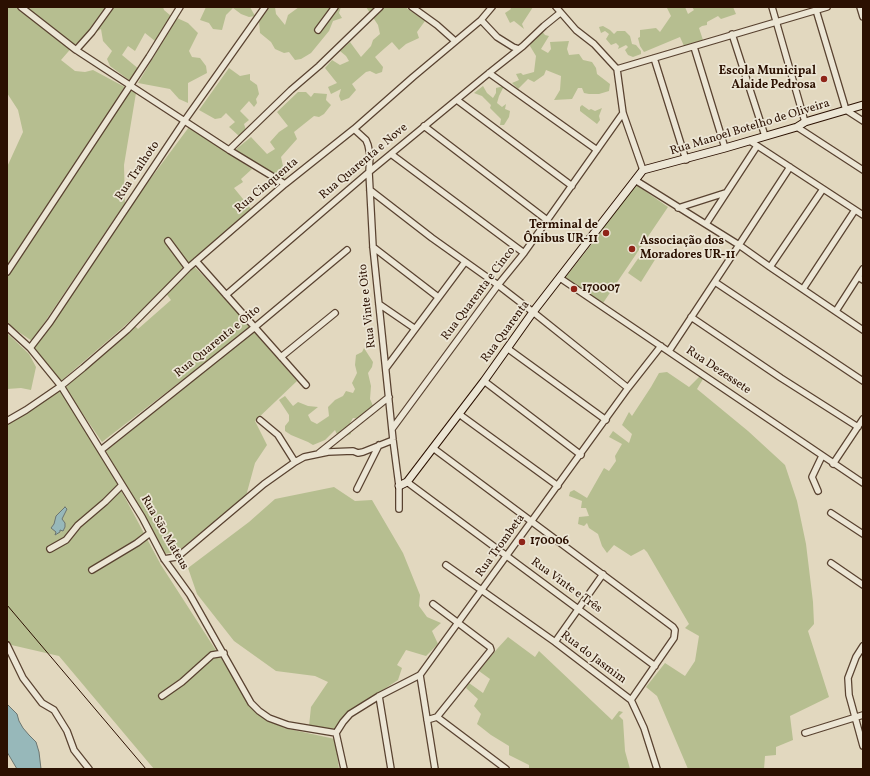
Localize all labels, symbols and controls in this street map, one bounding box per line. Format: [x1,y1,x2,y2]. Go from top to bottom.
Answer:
place label: Escola Municipal Alaide Pedrosa [719,65,816,93]
marker: Escola Municipal Alaide Pedrosa [819,74,829,84]
street label: Rua Manoel Botelho de Oliveira [668,97,832,159]
street label: Rua Quarenta e Nove [317,121,411,203]
street label: Rua Tralhoto [113,139,163,203]
street label: Rua Cinquenta [232,155,302,217]
place label: Terminal de Ônibus UR-11 [523,219,598,247]
marker: Terminal de Ônibus UR-11 [601,228,611,238]
place label: Associação dos Moradores UR-11 [640,235,735,263]
street label: Rua Quarenta e Cinco [439,244,519,344]
marker: Associação dos Moradores UR-11 [627,244,637,254]
street label: Rua Vinte e Oito [356,263,380,349]
place label: 170007 [582,282,620,296]
marker: 170007 [569,284,579,294]
street label: Rua Quarenta [479,298,533,366]
street label: Rua Quarenta e Oito [172,303,264,381]
street label: Rua Dezessete [683,344,753,398]
street label: Rua São Mateus [137,493,191,573]
street label: Rua Trombeta [473,512,529,580]
place label: 170006 [530,535,569,549]
marker: 170006 [517,537,527,547]
street label: Rua Vinte e Três [528,555,604,617]
street label: Rua do Jasmim [557,629,629,687]

